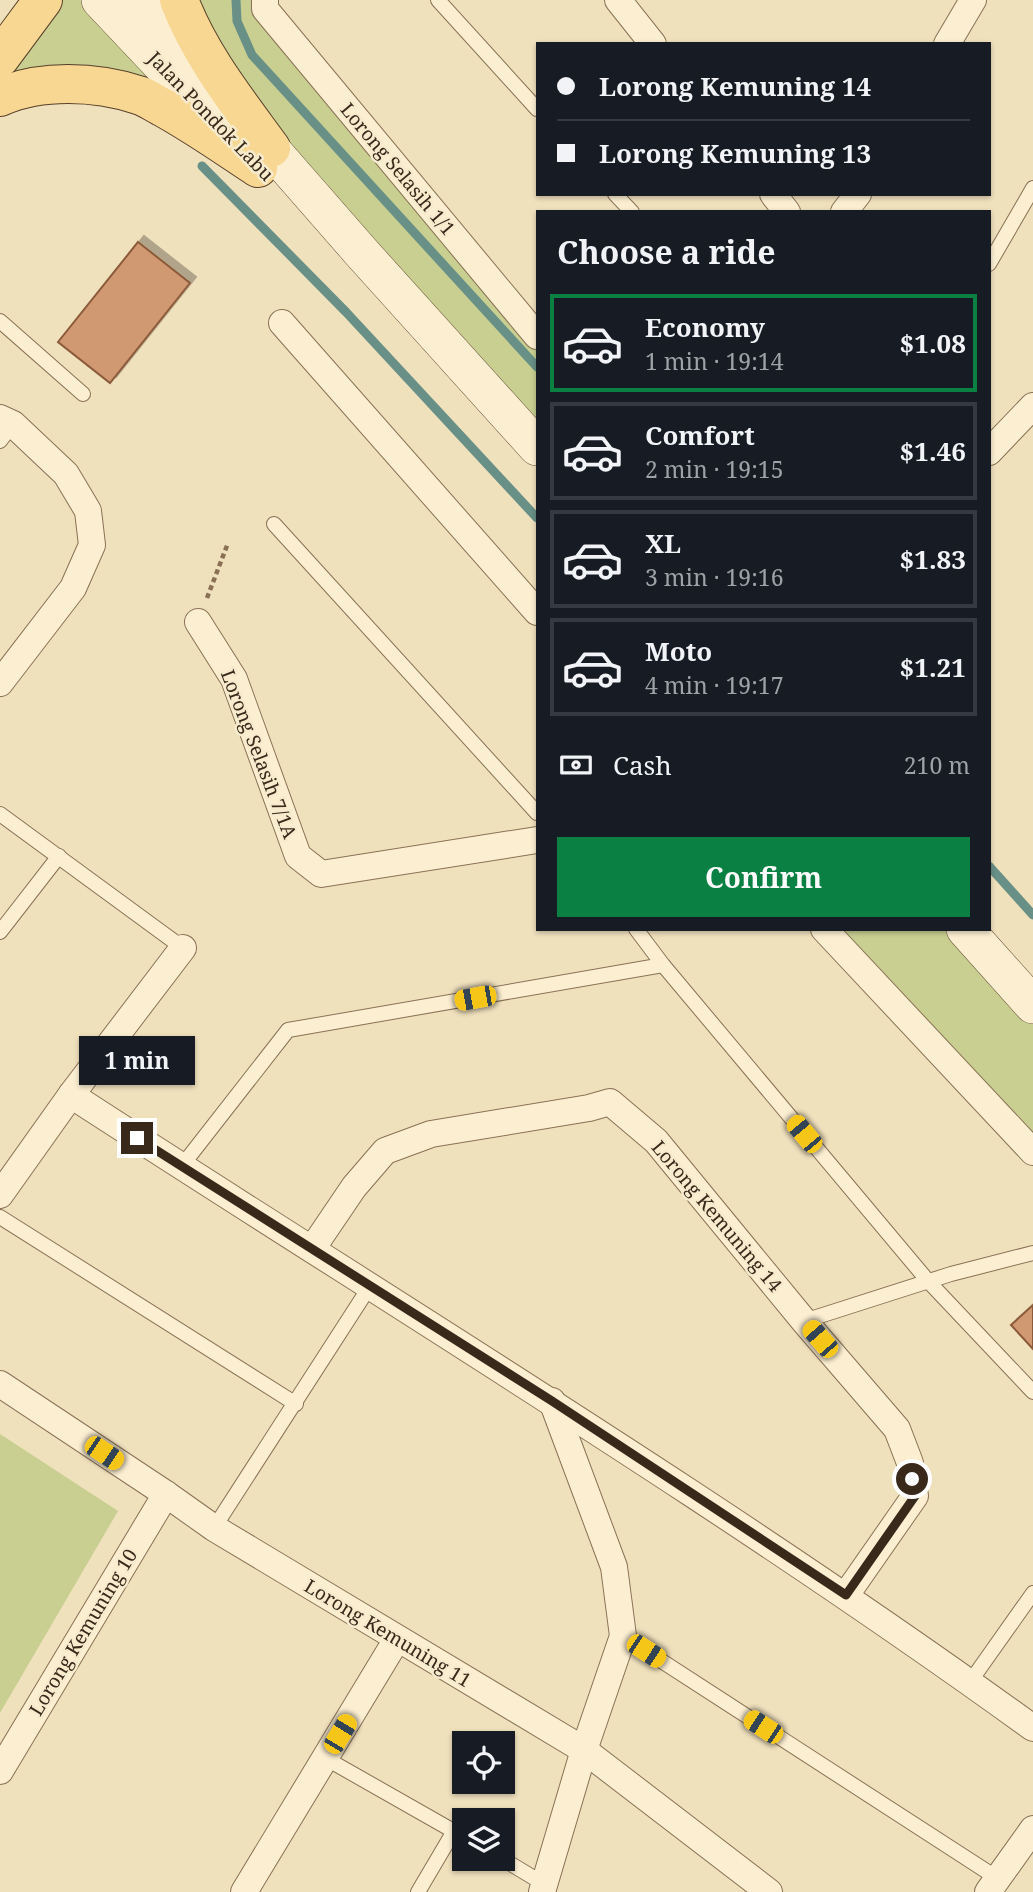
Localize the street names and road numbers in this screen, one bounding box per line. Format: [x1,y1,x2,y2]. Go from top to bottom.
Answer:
street label: Jalan Pondok Labu [142,45,280,187]
street label: Lorong Selasih 1/1 [335,97,461,241]
street label: Lorong Selasih 7/1A [215,666,303,843]
street label: Lorong Kemuning 14 [646,1135,788,1298]
street label: Lorong Kemuning 10 [23,1544,143,1720]
street label: Lorong Kemuning 11 [300,1573,476,1693]

